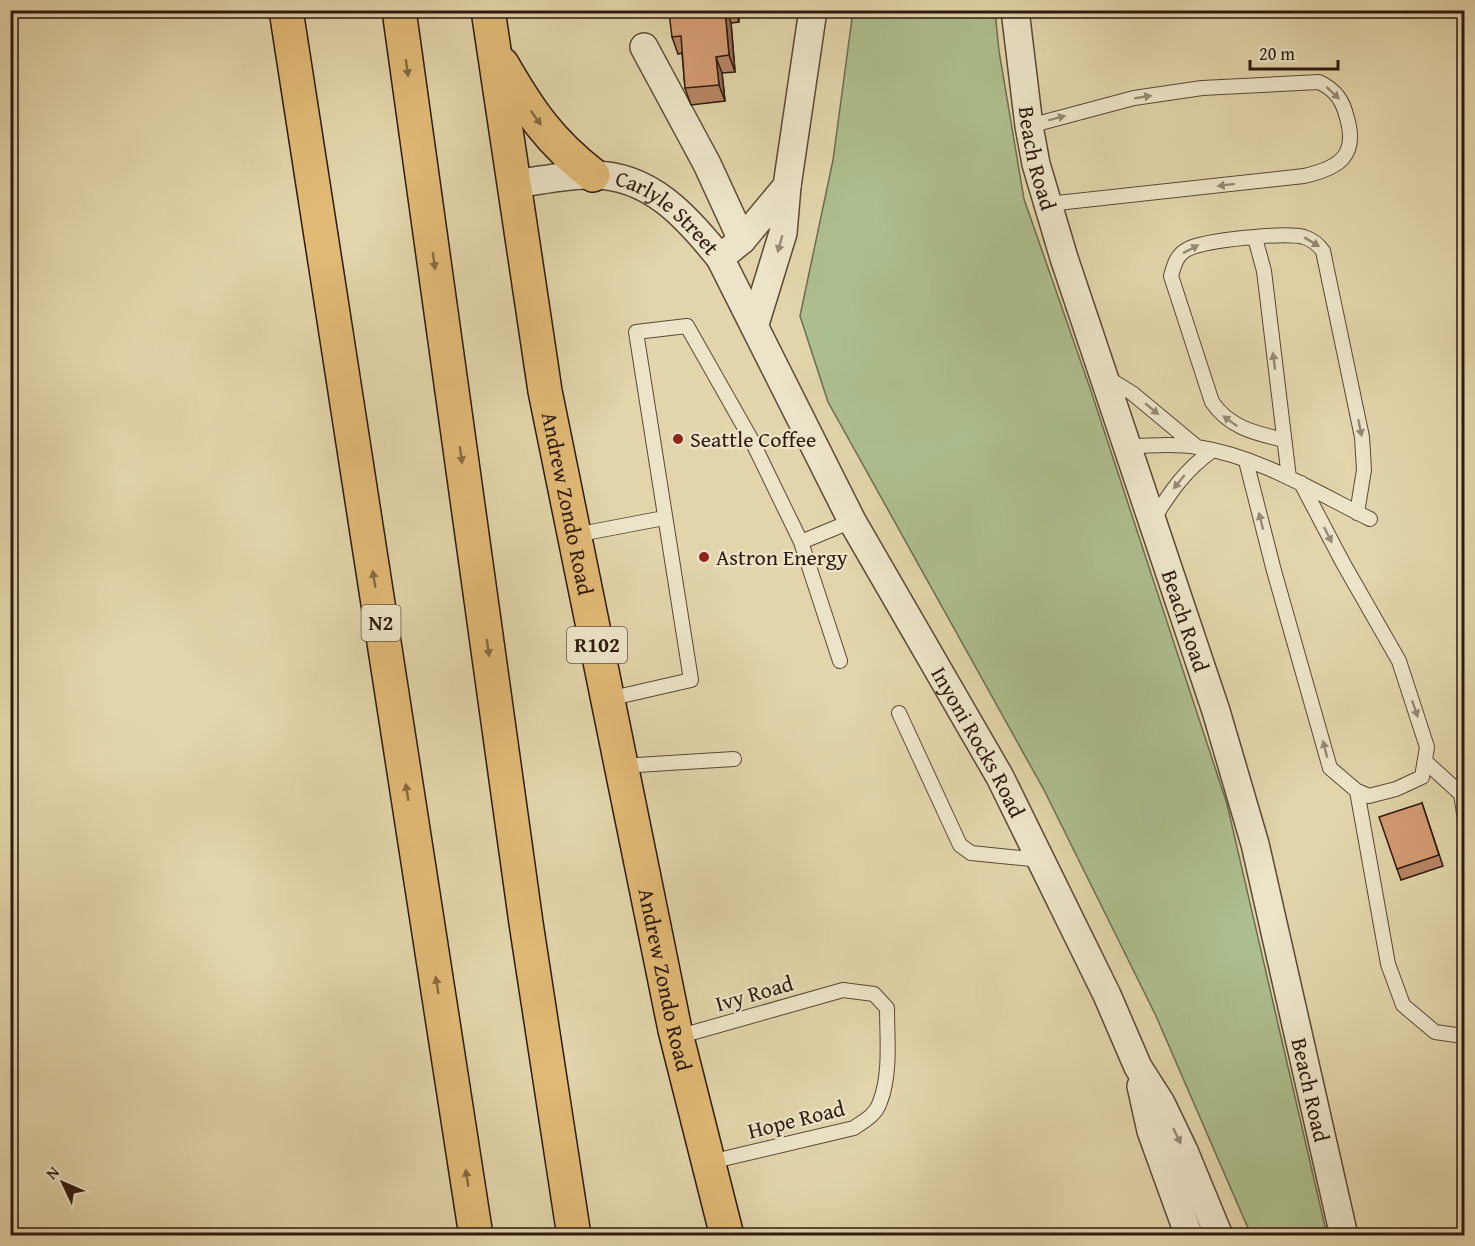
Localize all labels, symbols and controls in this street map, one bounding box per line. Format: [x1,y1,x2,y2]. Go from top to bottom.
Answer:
scale bar [1250,33,1338,71]
text: 20 m [1259,40,1295,67]
one-way arrow [403,59,412,78]
one-way arrow [1326,86,1341,100]
one-way arrow [1133,93,1152,102]
street label: Beach Road [1011,104,1065,214]
one-way arrow [529,110,541,125]
one-way arrow [1048,113,1066,122]
street label: Carlyle Street [612,162,727,262]
one-way arrow [1217,181,1236,190]
one-way arrow [775,235,784,253]
one-way arrow [1304,237,1320,248]
one-way arrow [1183,244,1200,254]
one-way arrow [430,252,439,271]
one-way arrow [1269,351,1279,370]
one-way arrow [1144,402,1159,415]
street label: Andrew Zondo Road [534,409,602,598]
one-way arrow [1223,415,1239,427]
one-way arrow [1356,418,1365,437]
place label: Seattle Coffee [690,423,816,455]
marker: Seattle Coffee [671,432,685,446]
one-way arrow [456,445,465,464]
one-way arrow [1173,474,1185,489]
one-way arrow [1256,512,1266,530]
one-way arrow [1324,526,1333,543]
place label: Astron Energy [716,541,848,573]
marker: Astron Energy [697,550,711,564]
street label: Beach Road [1154,565,1218,676]
one-way arrow [369,569,378,588]
road number: N2 [362,605,400,641]
road number: R102 [567,627,627,663]
one-way arrow [483,638,492,657]
street label: Inyoni Rocks Road [923,661,1034,823]
one-way arrow [1411,700,1421,718]
one-way arrow [1320,740,1330,758]
one-way arrow [402,783,411,802]
street label: Andrew Zondo Road [631,885,701,1075]
street label: Ivy Road [711,967,797,1019]
one-way arrow [432,975,441,994]
street label: Beach Road [1283,1035,1338,1145]
street label: Hope Road [744,1091,848,1146]
one-way arrow [1172,1128,1181,1145]
north arrow [33,1153,93,1213]
text: N [40,1160,65,1185]
one-way arrow [462,1168,471,1187]

